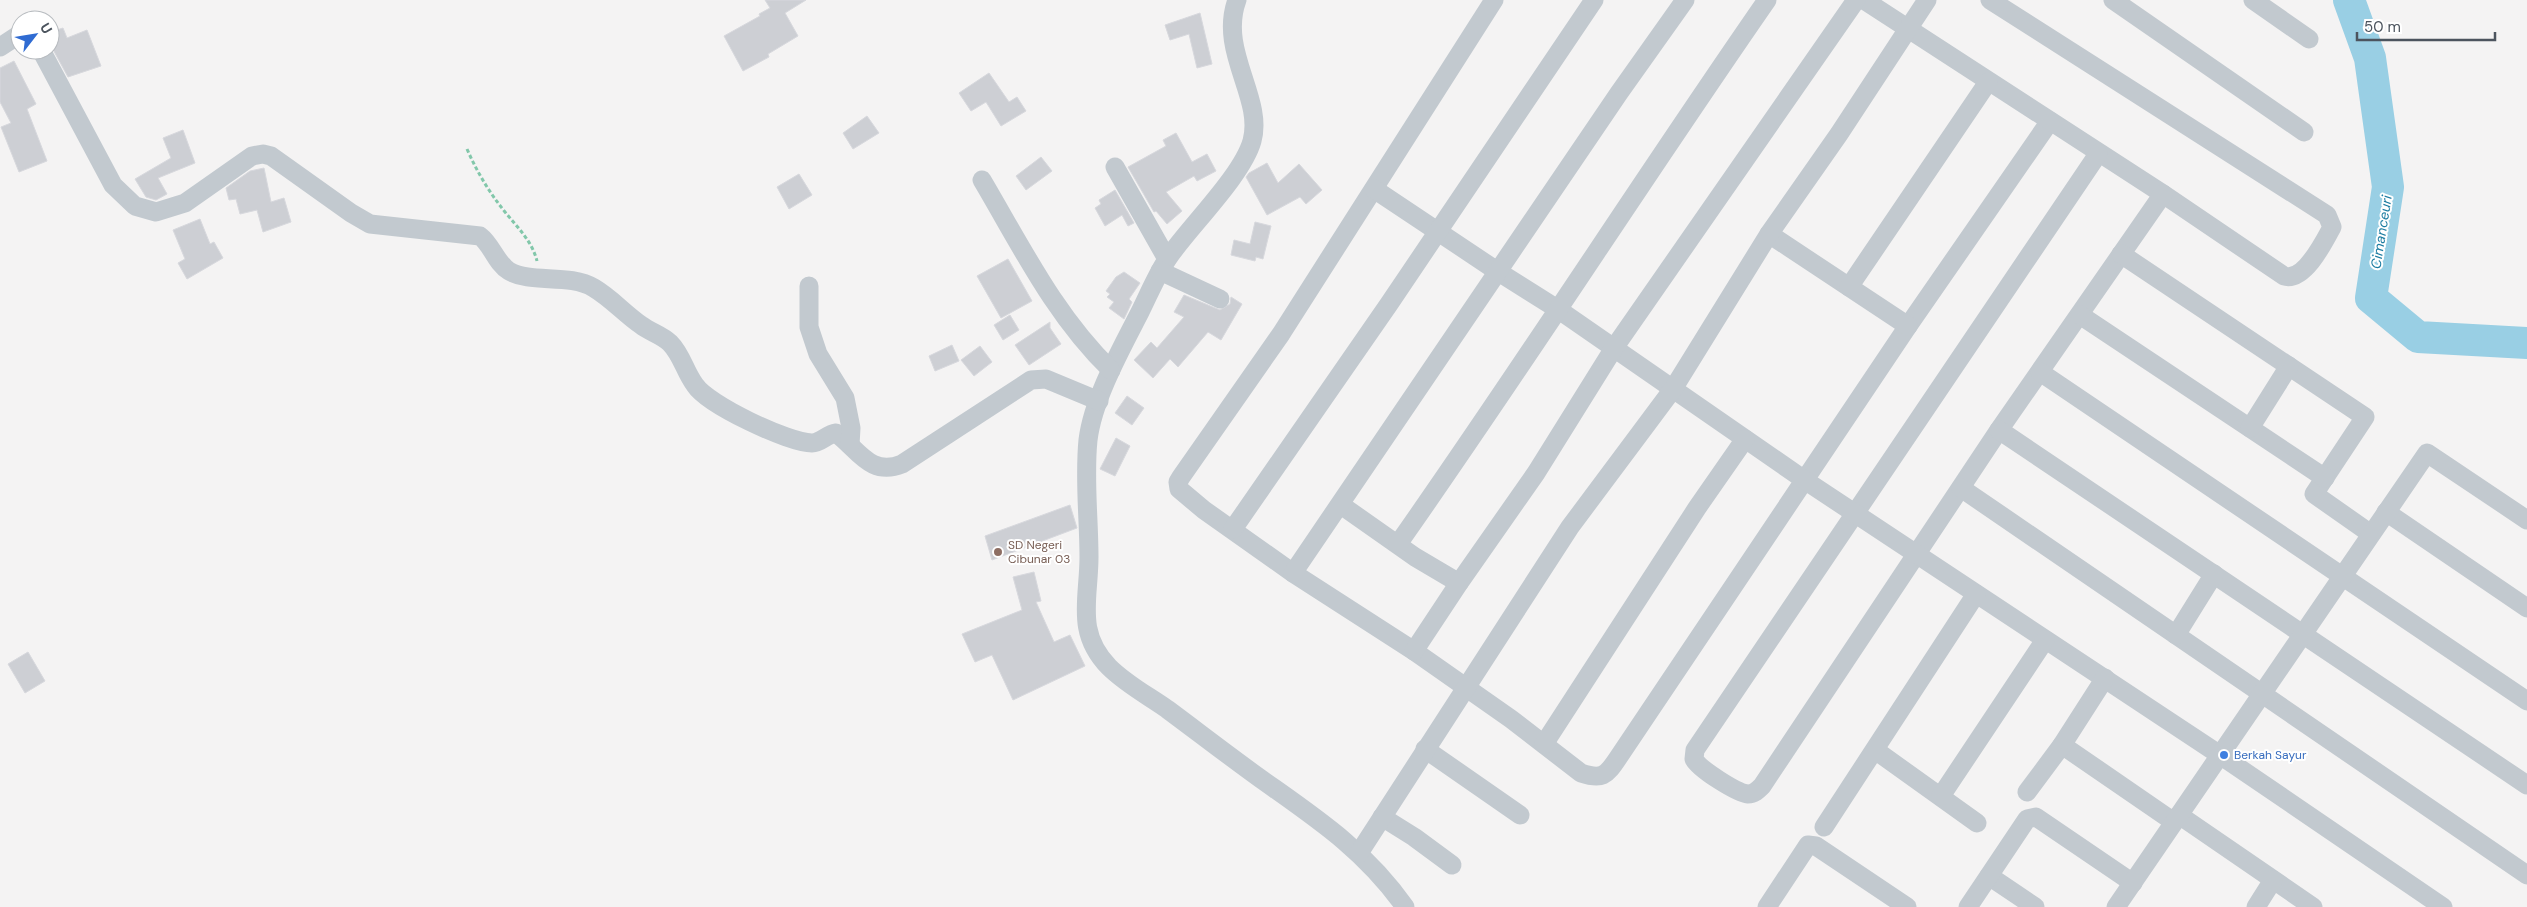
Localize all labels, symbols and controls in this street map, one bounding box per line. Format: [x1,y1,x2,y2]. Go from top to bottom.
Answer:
north arrow [10,10,60,60]
scale bar [2357,10,2494,42]
text: 50 m [2364,17,2401,37]
text: U [36,20,56,37]
water label: Cimanceuri [2366,193,2396,270]
place label: SD Negeri Cibunar 03 [1008,537,1070,567]
marker: SD Negeri Cibunar 03 [992,546,1004,558]
place label: Berkah Sayur [2234,747,2307,763]
marker: Berkah Sayur [2218,749,2230,761]

